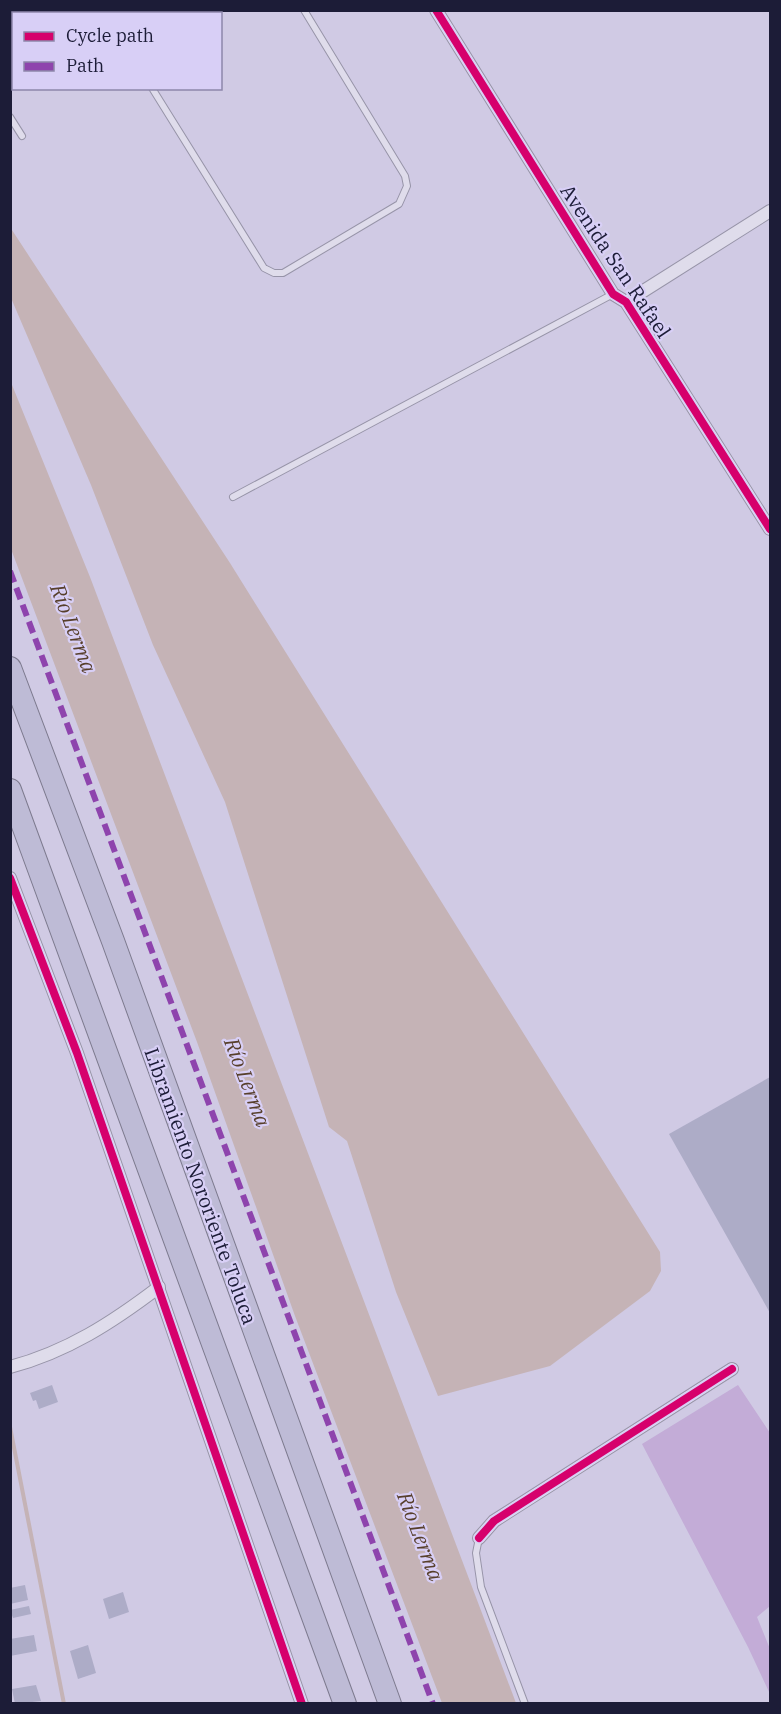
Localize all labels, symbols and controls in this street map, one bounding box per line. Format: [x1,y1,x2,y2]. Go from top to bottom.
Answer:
legend [12,12,222,90]
text: Cycle path [66,24,154,47]
text: Path [66,54,104,77]
street label: Avenida San Rafael [554,179,678,343]
water label: Río Lerma [44,579,104,677]
water label: Río Lerma [218,1033,278,1131]
street label: Libramiento Nororiente Toluca [138,1044,264,1328]
water label: Río Lerma [391,1487,451,1585]

